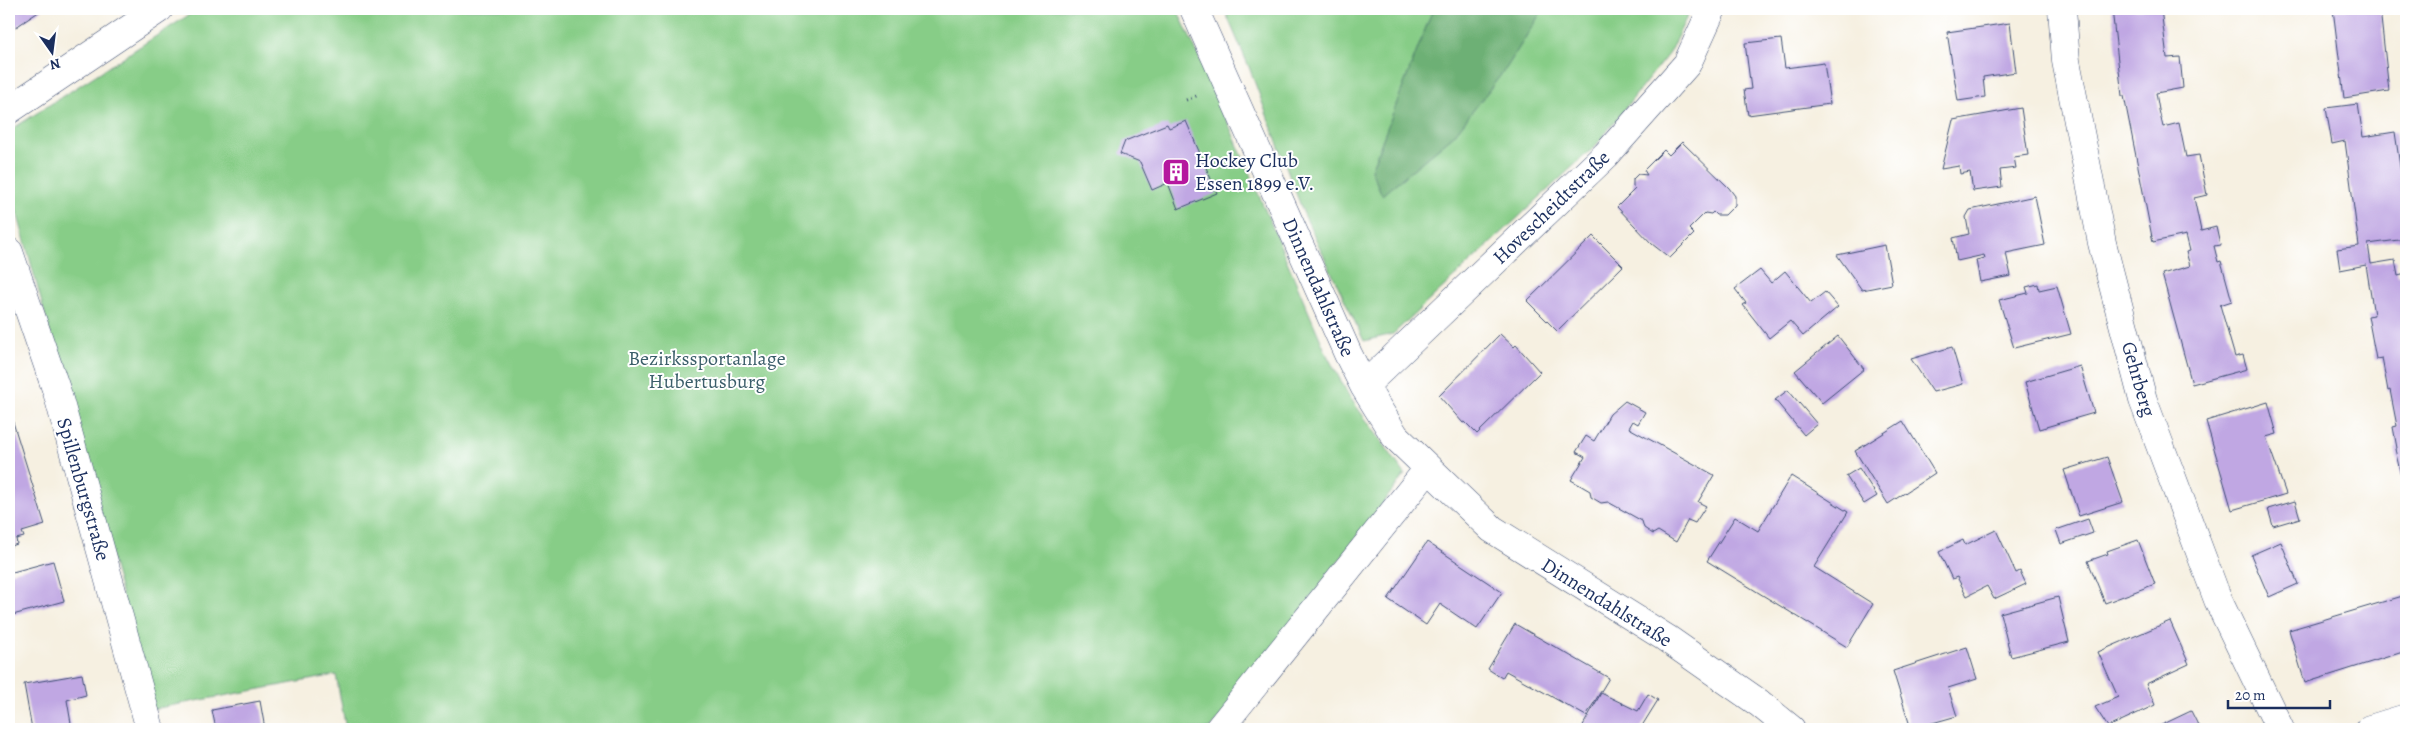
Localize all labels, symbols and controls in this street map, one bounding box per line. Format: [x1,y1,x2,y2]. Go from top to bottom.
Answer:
north arrow [28,28,78,78]
text: N [48,54,62,75]
street label: Hovescheidtstraße [1487,144,1616,270]
place label: Hockey Club Essen 1899 e.V. [1195,147,1314,197]
building icon: Hockey Club Essen 1899 e.V. [1161,157,1191,187]
street label: Dinnendahlstraße [1276,213,1361,361]
street label: Gehrberg [2115,338,2162,420]
park label: Bezirkssportanlage Hubertusburg [628,345,786,395]
street label: Spillenburgstraße [50,415,117,564]
street label: Dinnendahlstraße [1536,551,1677,653]
scale bar [2228,678,2330,710]
text: 20 m [2235,685,2266,705]

